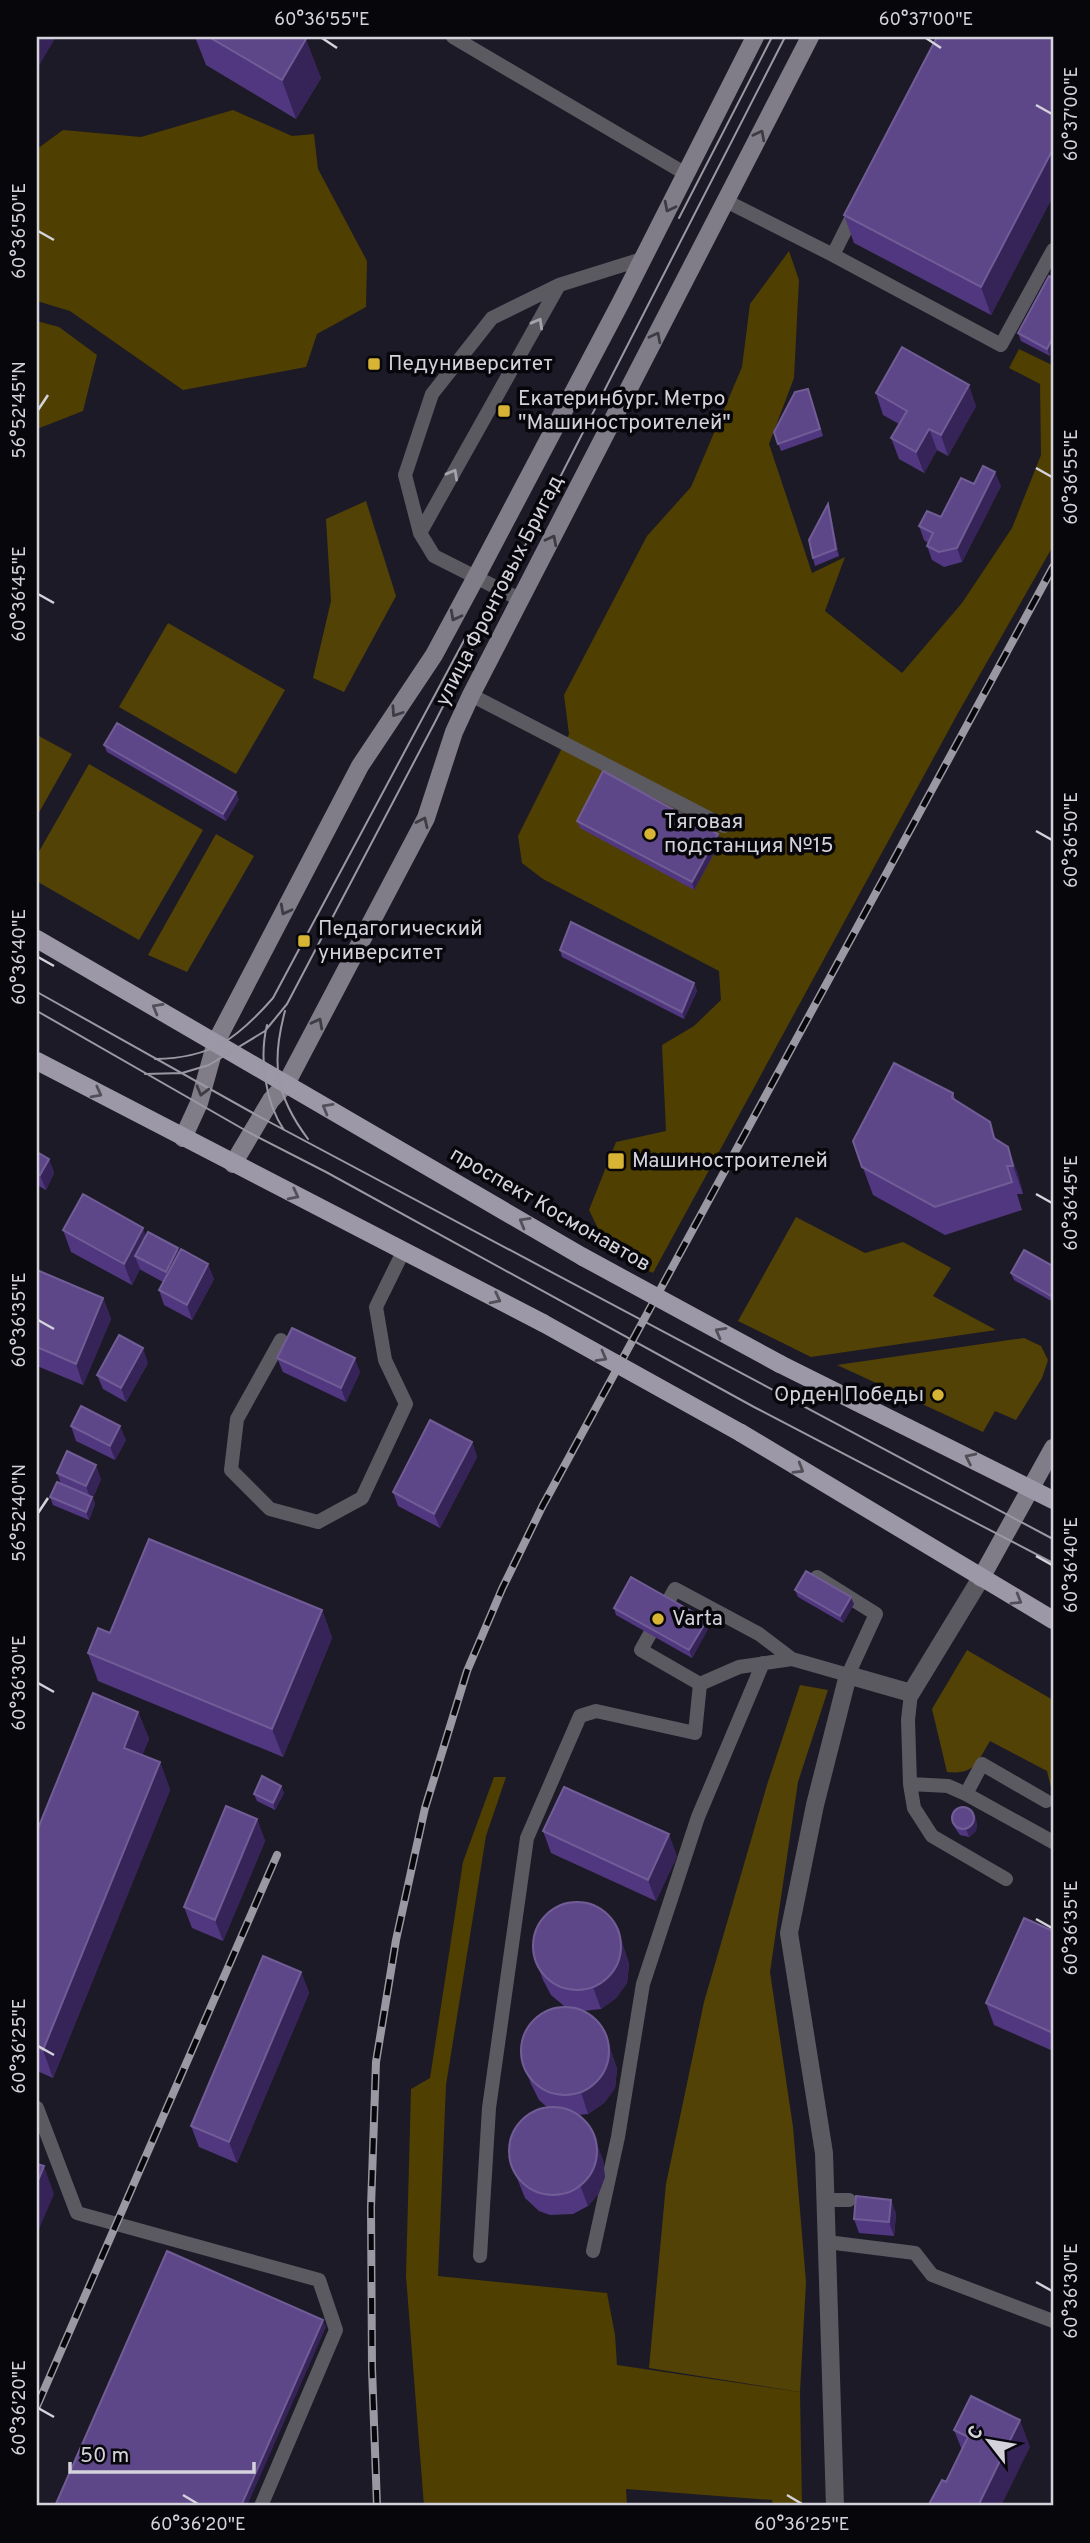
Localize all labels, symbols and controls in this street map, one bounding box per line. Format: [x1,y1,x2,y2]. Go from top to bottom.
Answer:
text: 60°36'55"E [274,9,370,32]
text: 60°37'00"E [879,9,973,32]
text: 60°37'00"E [1061,67,1084,161]
one-way arrow [751,129,765,142]
text: 60°36'50"E [9,183,32,279]
one-way arrow [664,200,677,212]
one-way arrow [530,317,543,330]
one-way arrow [647,332,661,344]
place label: Педуниверситет [388,351,553,378]
marker: Педуниверситет [366,356,382,372]
text: 56°52'45"N [9,361,32,459]
place label: Екатеринбург. Метро "Машиностроителей" [518,386,731,437]
marker: Екатеринбург. Метро "Машиностроителей" [496,403,512,419]
text: 60°36'55"E [1061,429,1084,525]
one-way arrow [445,469,458,481]
street label: улица Фронтовых Бригад [430,471,570,711]
one-way arrow [544,534,558,547]
text: 60°36'45"E [9,546,32,642]
one-way arrow [450,609,463,621]
one-way arrow [392,704,404,717]
text: 60°36'50"E [1061,792,1084,888]
place label: Тяговая подстанция №15 [664,809,834,860]
one-way arrow [415,817,429,829]
marker: Тяговая подстанция №15 [642,826,658,842]
one-way arrow [280,903,293,915]
text: 60°36'40"E [9,909,32,1005]
place label: Педагогический университет [318,916,483,967]
marker: Педагогический университет [296,933,312,949]
one-way arrow [151,1003,164,1016]
one-way arrow [310,1018,323,1030]
one-way arrow [90,1084,102,1098]
one-way arrow [196,1085,210,1097]
one-way arrow [322,1103,335,1116]
street label: проспект Космонавтов [445,1141,655,1279]
place label: Машиностроителей [632,1148,828,1175]
marker: Машиностроителей [606,1151,626,1171]
text: 60°36'45"E [1061,1155,1084,1251]
one-way arrow [286,1187,299,1201]
one-way arrow [518,1218,531,1231]
text: 60°36'35"E [9,1272,32,1368]
one-way arrow [489,1291,501,1305]
one-way arrow [715,1327,727,1340]
one-way arrow [595,1349,608,1362]
place label: Орден Победы [774,1382,924,1409]
marker: Орден Победы [930,1387,946,1403]
one-way arrow [965,1452,977,1466]
one-way arrow [792,1460,805,1473]
text: 56°52'40"N [9,1464,32,1562]
text: 60°36'40"E [1061,1517,1084,1613]
one-way arrow [1010,1591,1023,1604]
place label: Varta [672,1606,723,1633]
marker: Varta [650,1611,666,1627]
text: 60°36'30"E [9,1635,32,1731]
text: 60°36'35"E [1061,1880,1084,1976]
text: 60°36'25"E [9,1998,32,2094]
text: 60°36'30"E [1061,2243,1084,2339]
text: 60°36'20"E [9,2360,32,2456]
north arrow [954,2406,1024,2476]
text: С [963,2422,990,2445]
scale bar [70,2431,254,2475]
text: 50 m [80,2443,129,2470]
text: 60°36'20"E [150,2514,246,2537]
text: 60°36'25"E [754,2514,850,2537]

